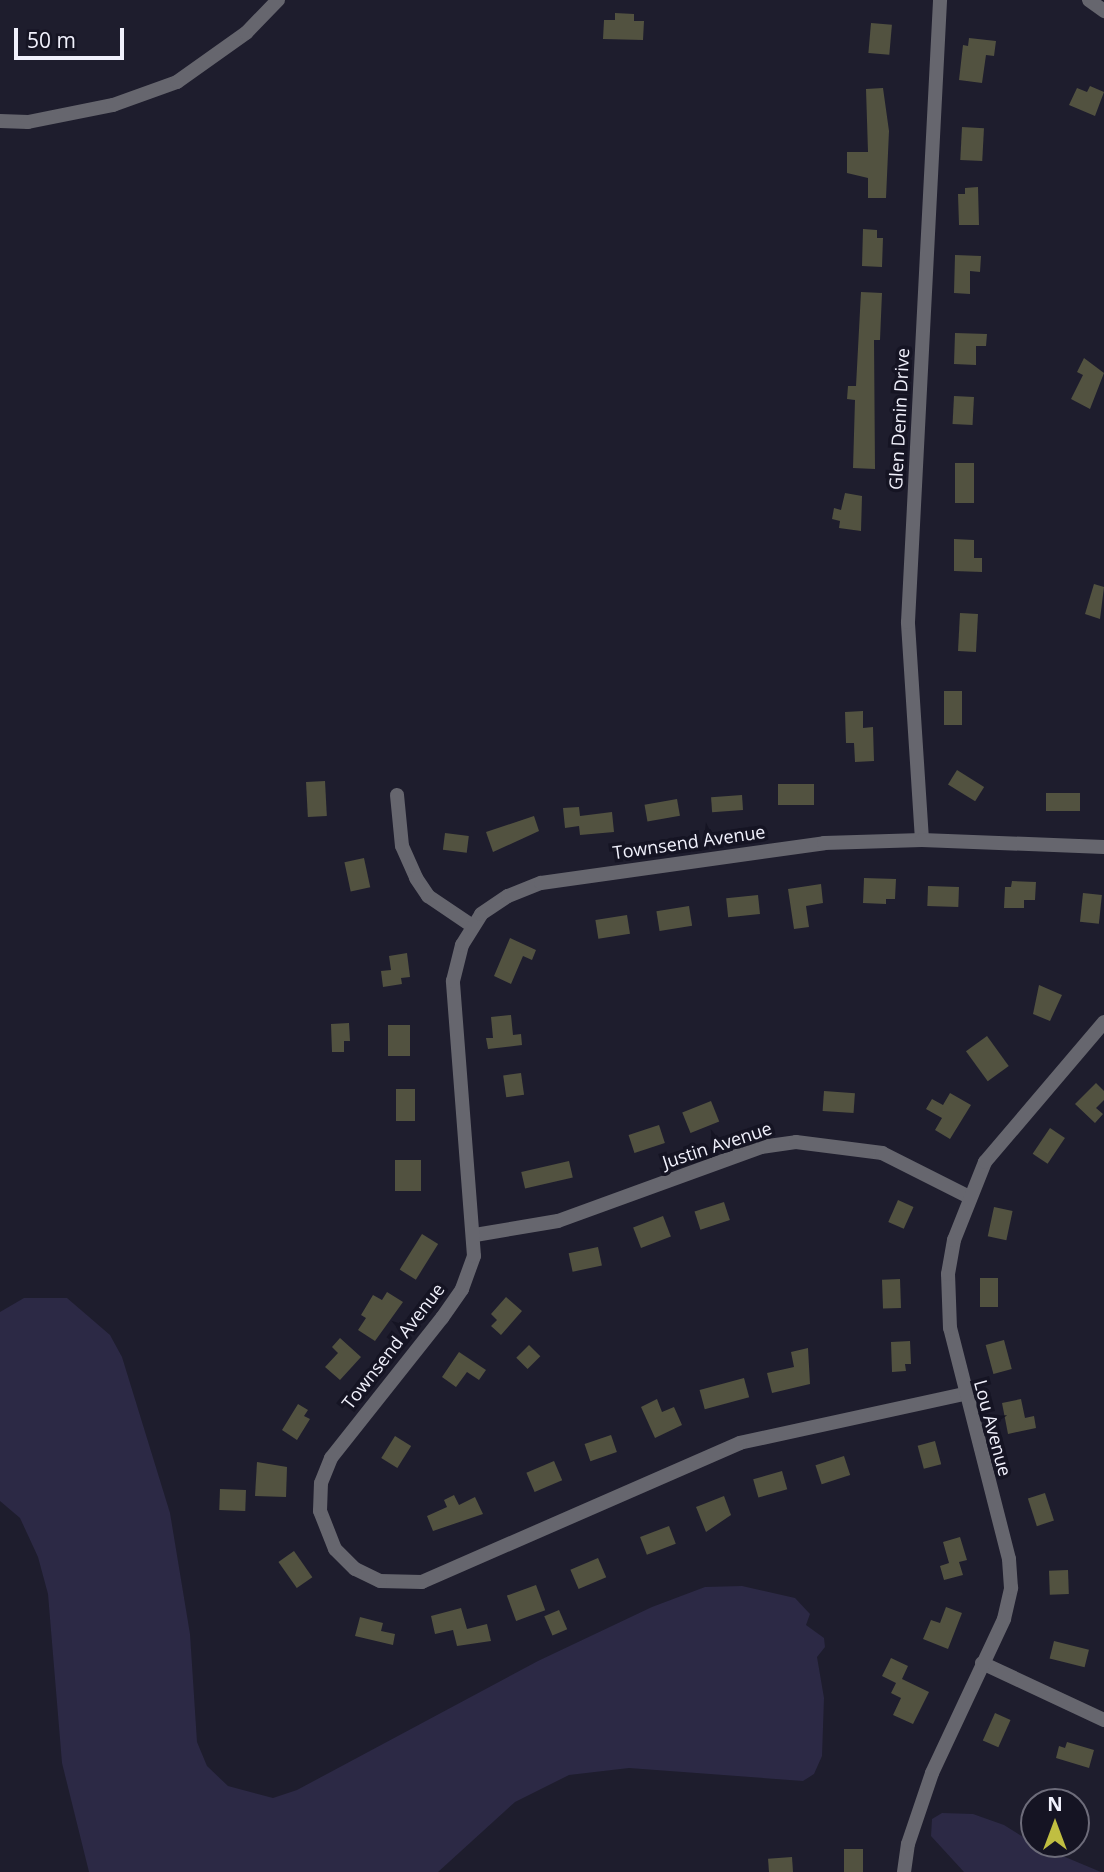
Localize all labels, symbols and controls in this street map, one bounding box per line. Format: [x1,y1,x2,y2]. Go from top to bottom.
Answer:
scale bar [18,14,128,58]
text: 50 m [27,26,76,54]
street label: Glen Denin Drive [884,348,914,490]
street label: Townsend Avenue [611,821,767,863]
street label: Justin Avenue [660,1117,774,1173]
street label: Townsend Avenue [337,1279,449,1413]
street label: Lou Avenue [970,1378,1016,1478]
north arrow [1020,1788,1090,1858]
text: N [1047,1791,1063,1817]

